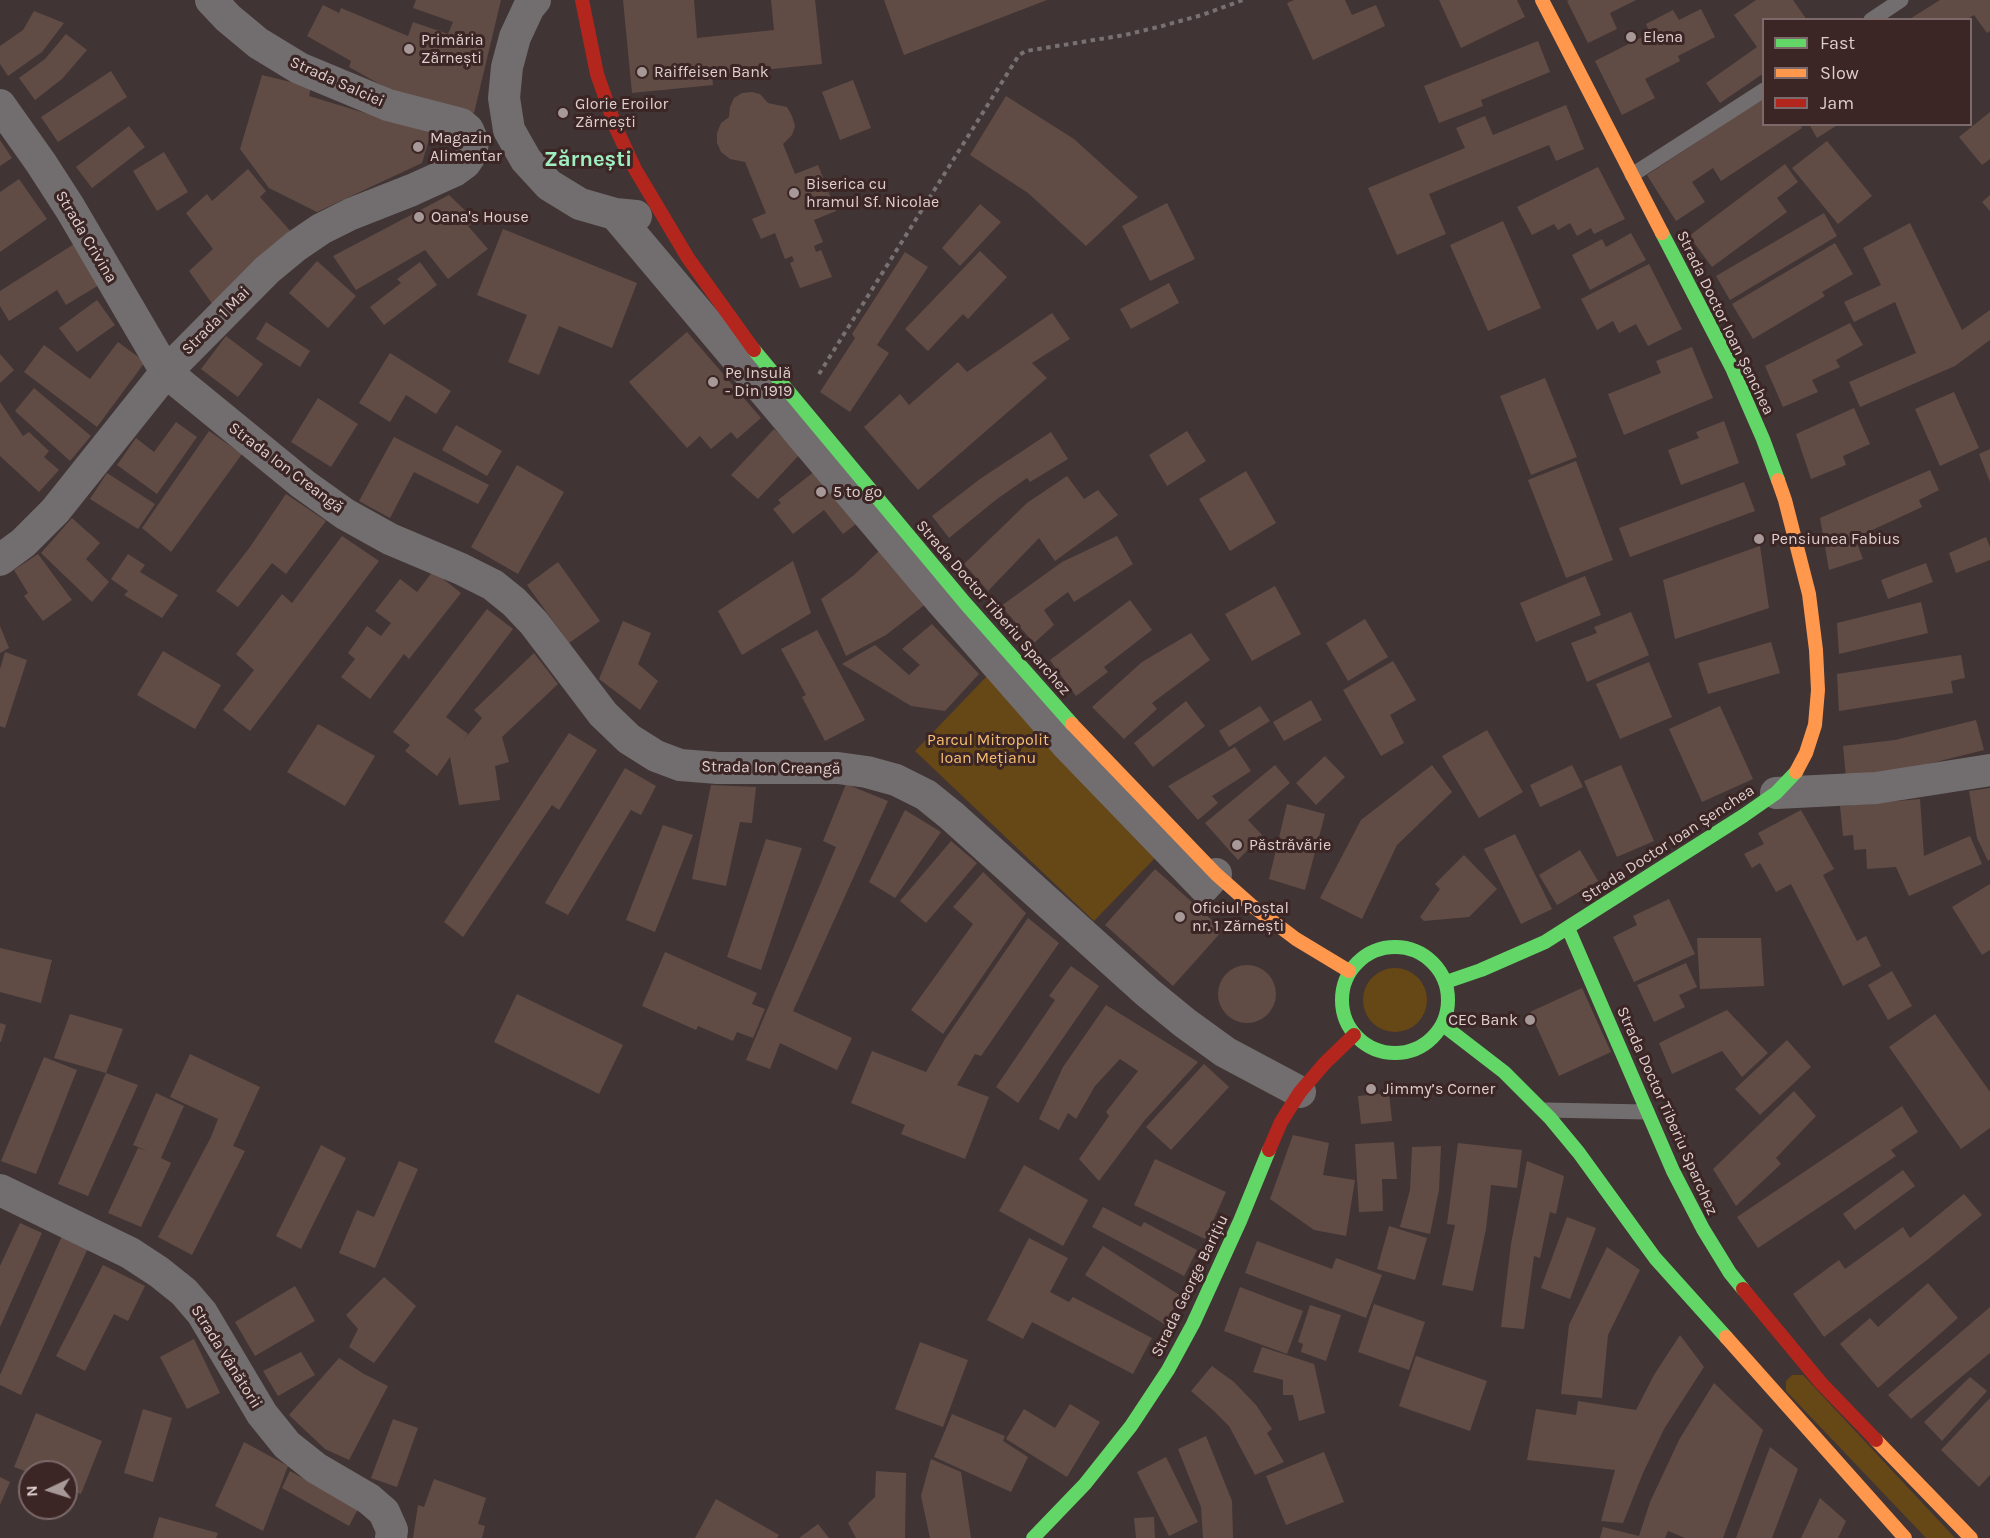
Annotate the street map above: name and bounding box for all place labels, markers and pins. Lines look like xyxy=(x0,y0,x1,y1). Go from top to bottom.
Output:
place label: Elena xyxy=(1643,27,1683,47)
place label: Primăria Zărnești xyxy=(421,30,484,68)
marker: Elena xyxy=(1624,30,1638,44)
marker: Primăria Zărnești xyxy=(402,42,416,56)
place label: Raiffeisen Bank xyxy=(654,62,769,82)
marker: Raiffeisen Bank xyxy=(635,65,649,79)
place label: Glorie Eroilor Zărnești xyxy=(575,94,668,132)
marker: Glorie Eroilor Zărnești xyxy=(556,106,570,120)
place label: Magazin Alimentar xyxy=(430,128,502,166)
marker: Magazin Alimentar xyxy=(411,140,425,154)
place label: Biserica cu hramul Sf. Nicolae xyxy=(806,174,939,212)
marker: Biserica cu hramul Sf. Nicolae xyxy=(787,186,801,200)
place label: Oana's House xyxy=(431,207,529,227)
marker: Oana's House xyxy=(412,210,426,224)
place label: Pe Insulă - Din 1919 xyxy=(725,363,792,401)
marker: Pe Insulă - Din 1919 xyxy=(706,375,720,389)
place label: 5 to go xyxy=(833,482,882,502)
marker: 5 to go xyxy=(814,485,828,499)
place label: Pensiunea Fabius xyxy=(1771,529,1900,549)
marker: Pensiunea Fabius xyxy=(1752,532,1766,546)
place label: Păstrăvărie xyxy=(1249,835,1331,855)
marker: Păstrăvărie xyxy=(1230,838,1244,852)
place label: Oficiul Poștal nr. 1 Zărnești xyxy=(1192,898,1289,936)
marker: Oficiul Poștal nr. 1 Zărnești xyxy=(1173,910,1187,924)
place label: CEC Bank xyxy=(1448,1010,1518,1030)
marker: CEC Bank xyxy=(1523,1013,1537,1027)
place label: Jimmy’s Corner xyxy=(1383,1079,1495,1099)
marker: Jimmy’s Corner xyxy=(1364,1082,1378,1096)

